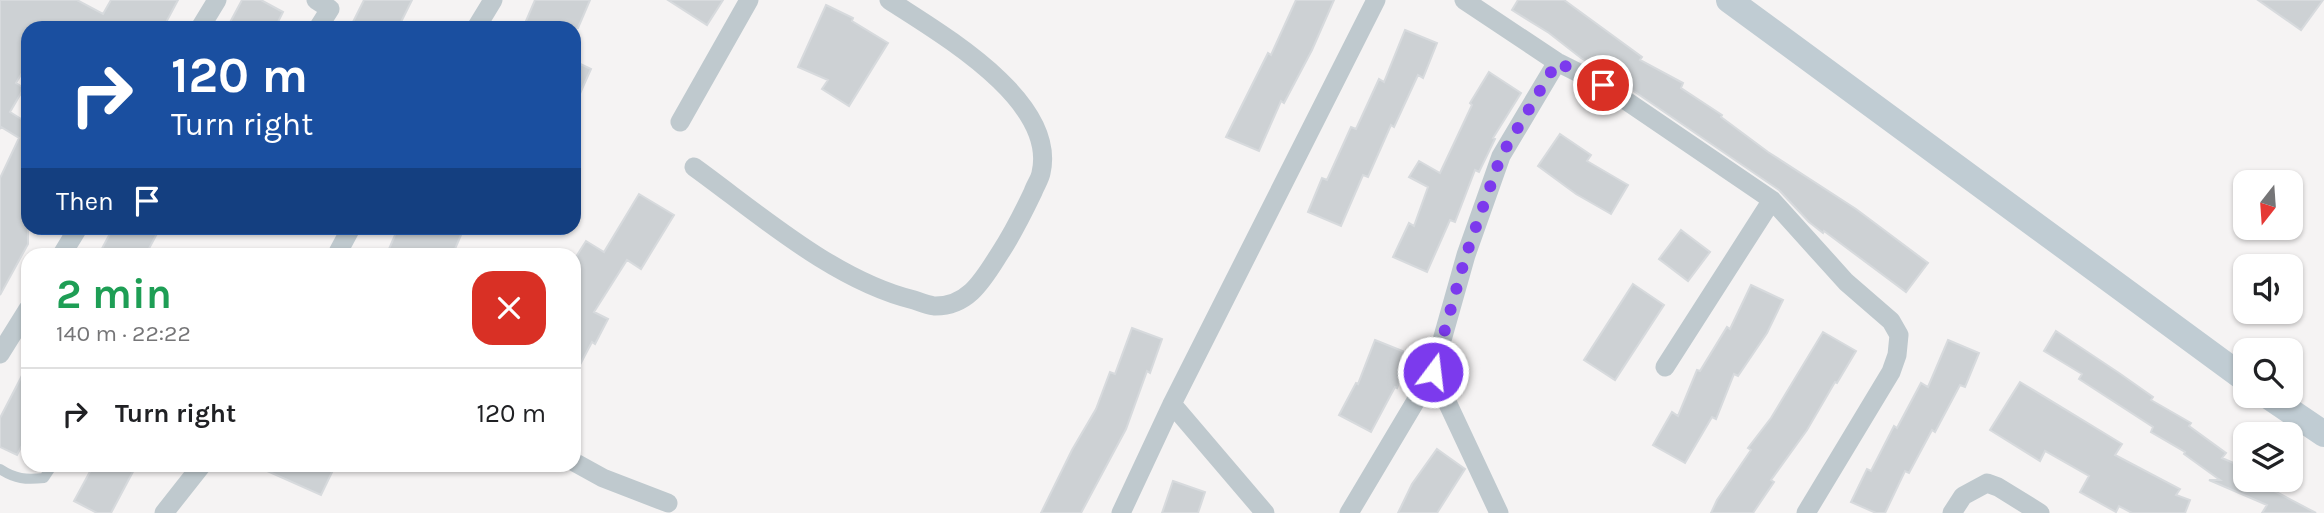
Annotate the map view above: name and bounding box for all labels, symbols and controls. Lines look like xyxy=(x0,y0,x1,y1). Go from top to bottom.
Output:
text: 120 m xyxy=(171,47,308,104)
icon: right xyxy=(56,49,147,140)
pin xyxy=(1573,55,1633,115)
icon: arrive xyxy=(1584,66,1622,104)
text: Turn right xyxy=(171,106,313,143)
north arrow xyxy=(2233,170,2303,240)
map controls xyxy=(2233,170,2303,492)
icon: arrive xyxy=(128,182,166,220)
text: Then xyxy=(56,186,114,217)
button: sound xyxy=(2233,254,2303,324)
text: 2 min xyxy=(56,269,172,319)
button: close xyxy=(472,271,546,345)
text: 140 m · 22:22 xyxy=(56,320,191,347)
position arrow xyxy=(1396,335,1470,409)
button: search xyxy=(2233,338,2303,408)
icon: right xyxy=(56,395,94,433)
text: Turn right xyxy=(115,398,236,429)
text: 120 m xyxy=(476,398,546,429)
button: layers xyxy=(2233,422,2303,492)

